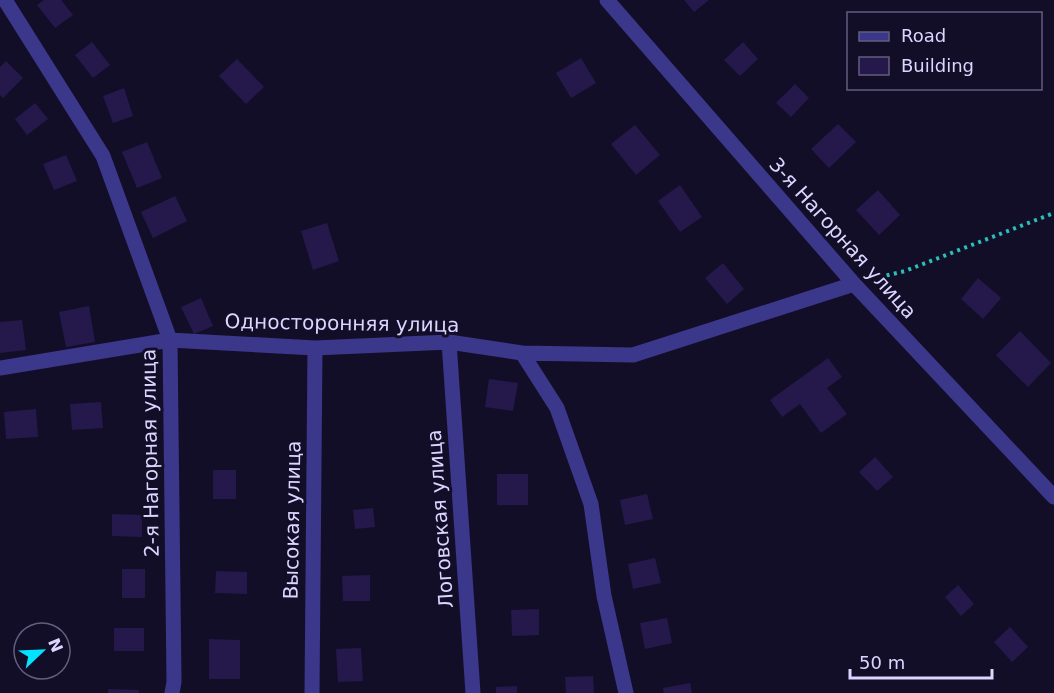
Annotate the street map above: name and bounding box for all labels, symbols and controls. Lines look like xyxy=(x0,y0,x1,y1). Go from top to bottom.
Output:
legend xyxy=(847,12,1042,90)
text: Road xyxy=(901,25,946,46)
text: Building xyxy=(901,55,974,76)
street label: 3-я Нагорная улица xyxy=(764,153,922,323)
street label: Односторонняя улица xyxy=(224,309,460,337)
street label: 2-я Нагорная улица xyxy=(136,349,164,557)
street label: Логовская улица xyxy=(422,429,458,609)
street label: Высокая улица xyxy=(279,440,305,600)
north arrow xyxy=(12,621,72,681)
text: N xyxy=(44,635,67,655)
scale bar xyxy=(850,642,992,680)
text: 50 m xyxy=(859,652,905,673)

